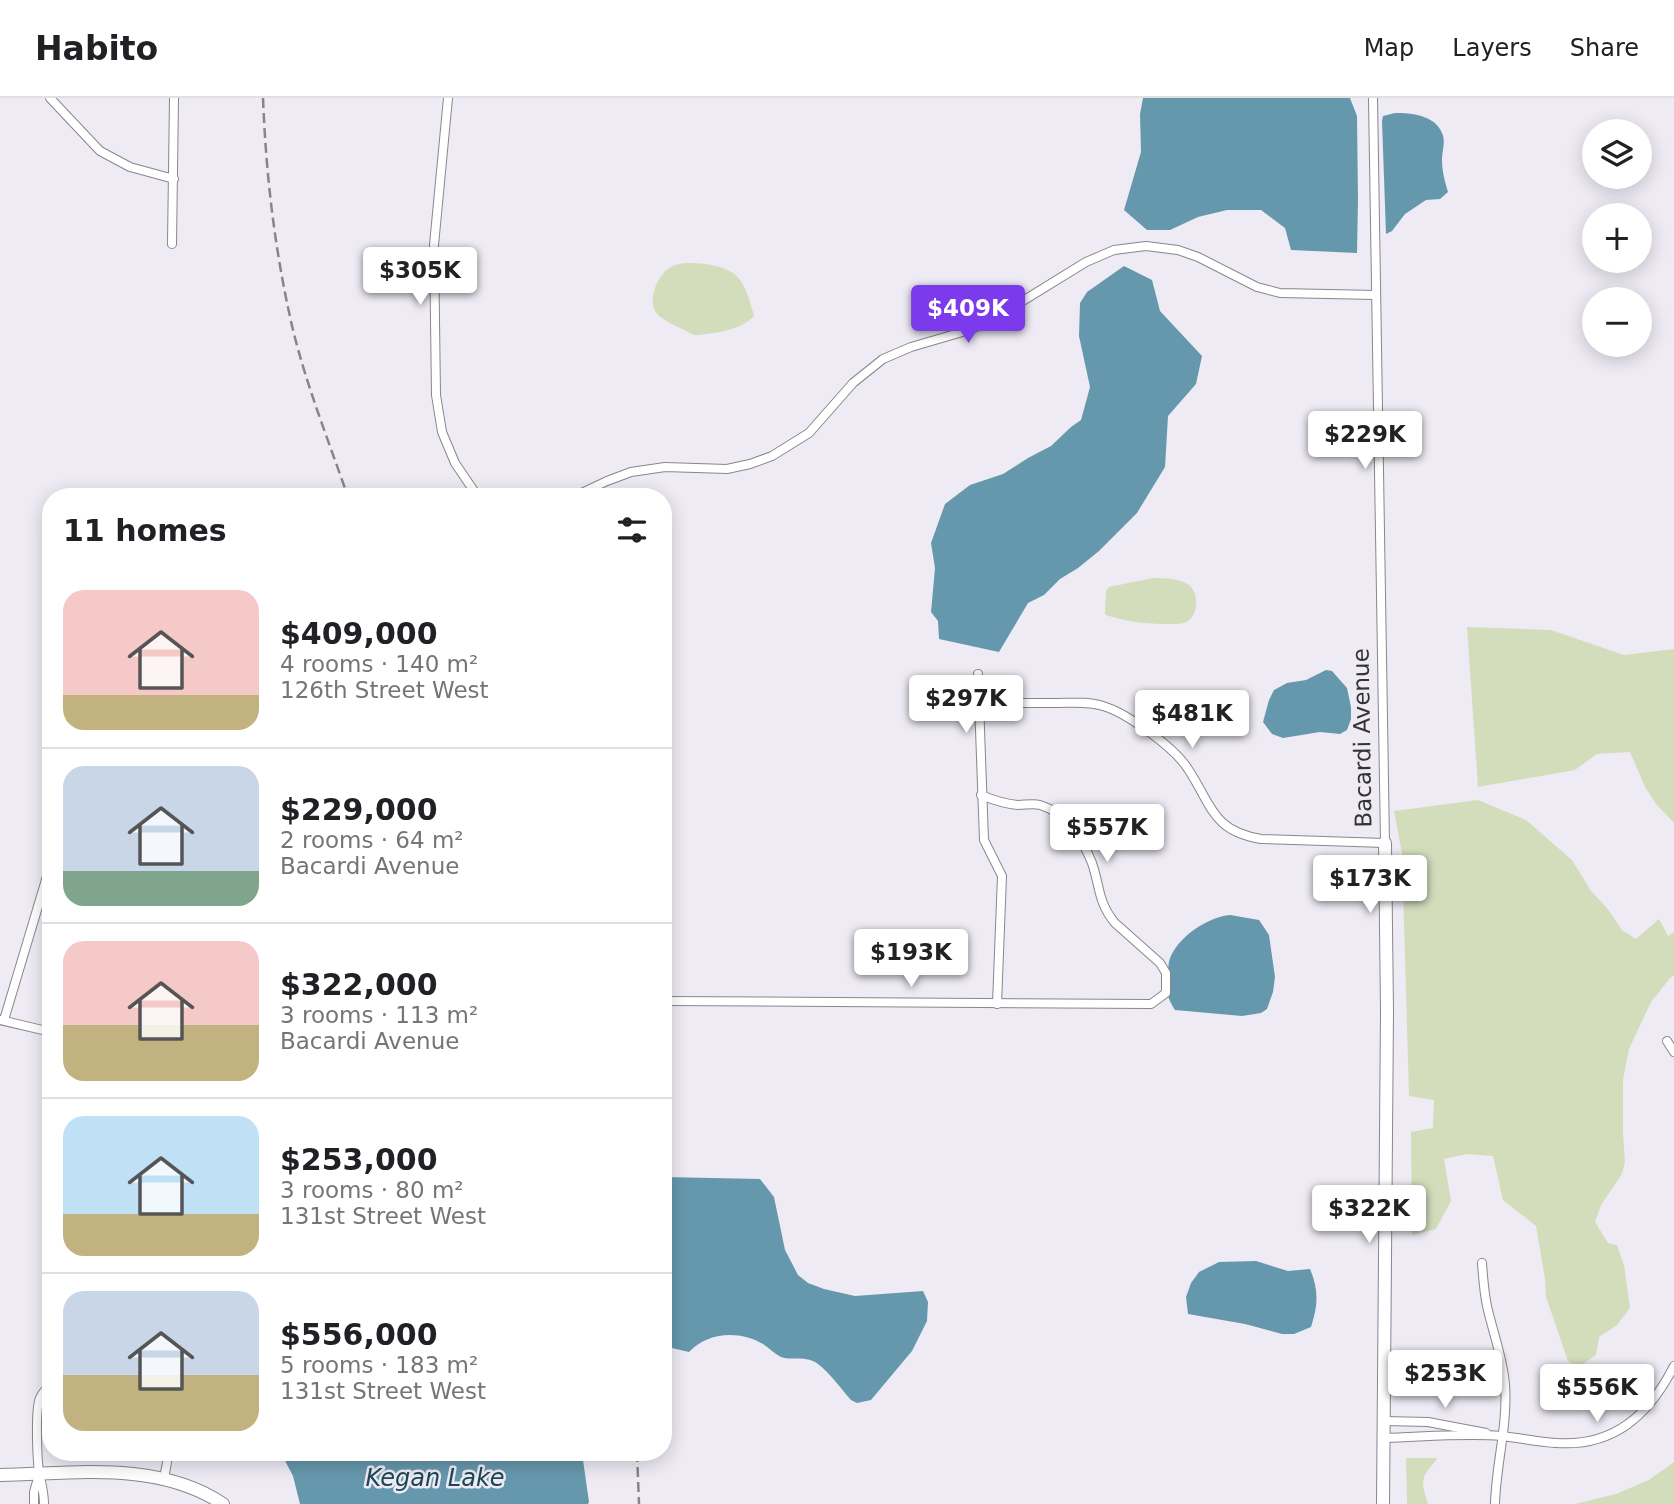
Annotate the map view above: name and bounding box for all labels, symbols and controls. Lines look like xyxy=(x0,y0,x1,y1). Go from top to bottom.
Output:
text: Habito xyxy=(35,29,158,68)
text: Map xyxy=(1364,34,1414,62)
text: Layers xyxy=(1452,34,1532,62)
text: Share xyxy=(1570,34,1639,62)
map controls xyxy=(1582,119,1652,357)
button: layers xyxy=(1582,119,1652,189)
button: + xyxy=(1582,203,1652,273)
pin: $305K xyxy=(371,248,469,307)
text: $305K xyxy=(379,257,461,283)
pin: $409K xyxy=(919,286,1017,345)
button: − xyxy=(1582,287,1652,357)
text: $409K xyxy=(927,295,1009,321)
pin: $229K xyxy=(1316,412,1414,471)
text: $229K xyxy=(1324,421,1406,447)
icon: filters xyxy=(613,511,651,549)
text: 11 homes xyxy=(63,513,227,548)
text: $409,000 xyxy=(280,616,438,651)
icon: home xyxy=(119,618,203,702)
street label: Bacardi Avenue xyxy=(1347,648,1377,828)
text: 4 rooms · 140 m² xyxy=(280,651,478,677)
pin: $297K xyxy=(917,676,1015,735)
text: 126th Street West xyxy=(280,677,489,703)
text: $297K xyxy=(925,685,1007,711)
pin: $481K xyxy=(1143,690,1241,750)
text: $481K xyxy=(1151,700,1233,726)
text: $229,000 xyxy=(280,792,438,827)
icon: home xyxy=(119,794,203,878)
pin: $557K xyxy=(1058,804,1156,864)
text: $557K xyxy=(1066,814,1148,840)
text: 2 rooms · 64 m² xyxy=(280,827,464,853)
text: Bacardi Avenue xyxy=(280,853,459,879)
pin: $173K xyxy=(1321,856,1419,915)
text: $173K xyxy=(1329,865,1411,891)
pin: $193K xyxy=(862,930,960,989)
text: $193K xyxy=(870,939,952,965)
text: $322,000 xyxy=(280,967,438,1002)
icon: home xyxy=(119,969,203,1053)
text: 3 rooms · 113 m² xyxy=(280,1002,478,1028)
text: Bacardi Avenue xyxy=(280,1028,459,1054)
text: $253,000 xyxy=(280,1142,438,1177)
icon: home xyxy=(119,1144,203,1228)
text: 3 rooms · 80 m² xyxy=(280,1177,464,1203)
pin: $322K xyxy=(1320,1186,1418,1245)
text: $322K xyxy=(1328,1195,1410,1221)
text: 131st Street West xyxy=(280,1203,486,1229)
text: $556,000 xyxy=(280,1317,438,1352)
icon: home xyxy=(119,1319,203,1403)
pin: $253K xyxy=(1396,1350,1494,1410)
text: 5 rooms · 183 m² xyxy=(280,1352,478,1378)
text: $253K xyxy=(1404,1360,1486,1386)
pin: $556K xyxy=(1548,1364,1646,1424)
text: $556K xyxy=(1556,1374,1638,1400)
text: 131st Street West xyxy=(280,1378,486,1404)
water label: Kegan Lake xyxy=(365,1464,505,1492)

